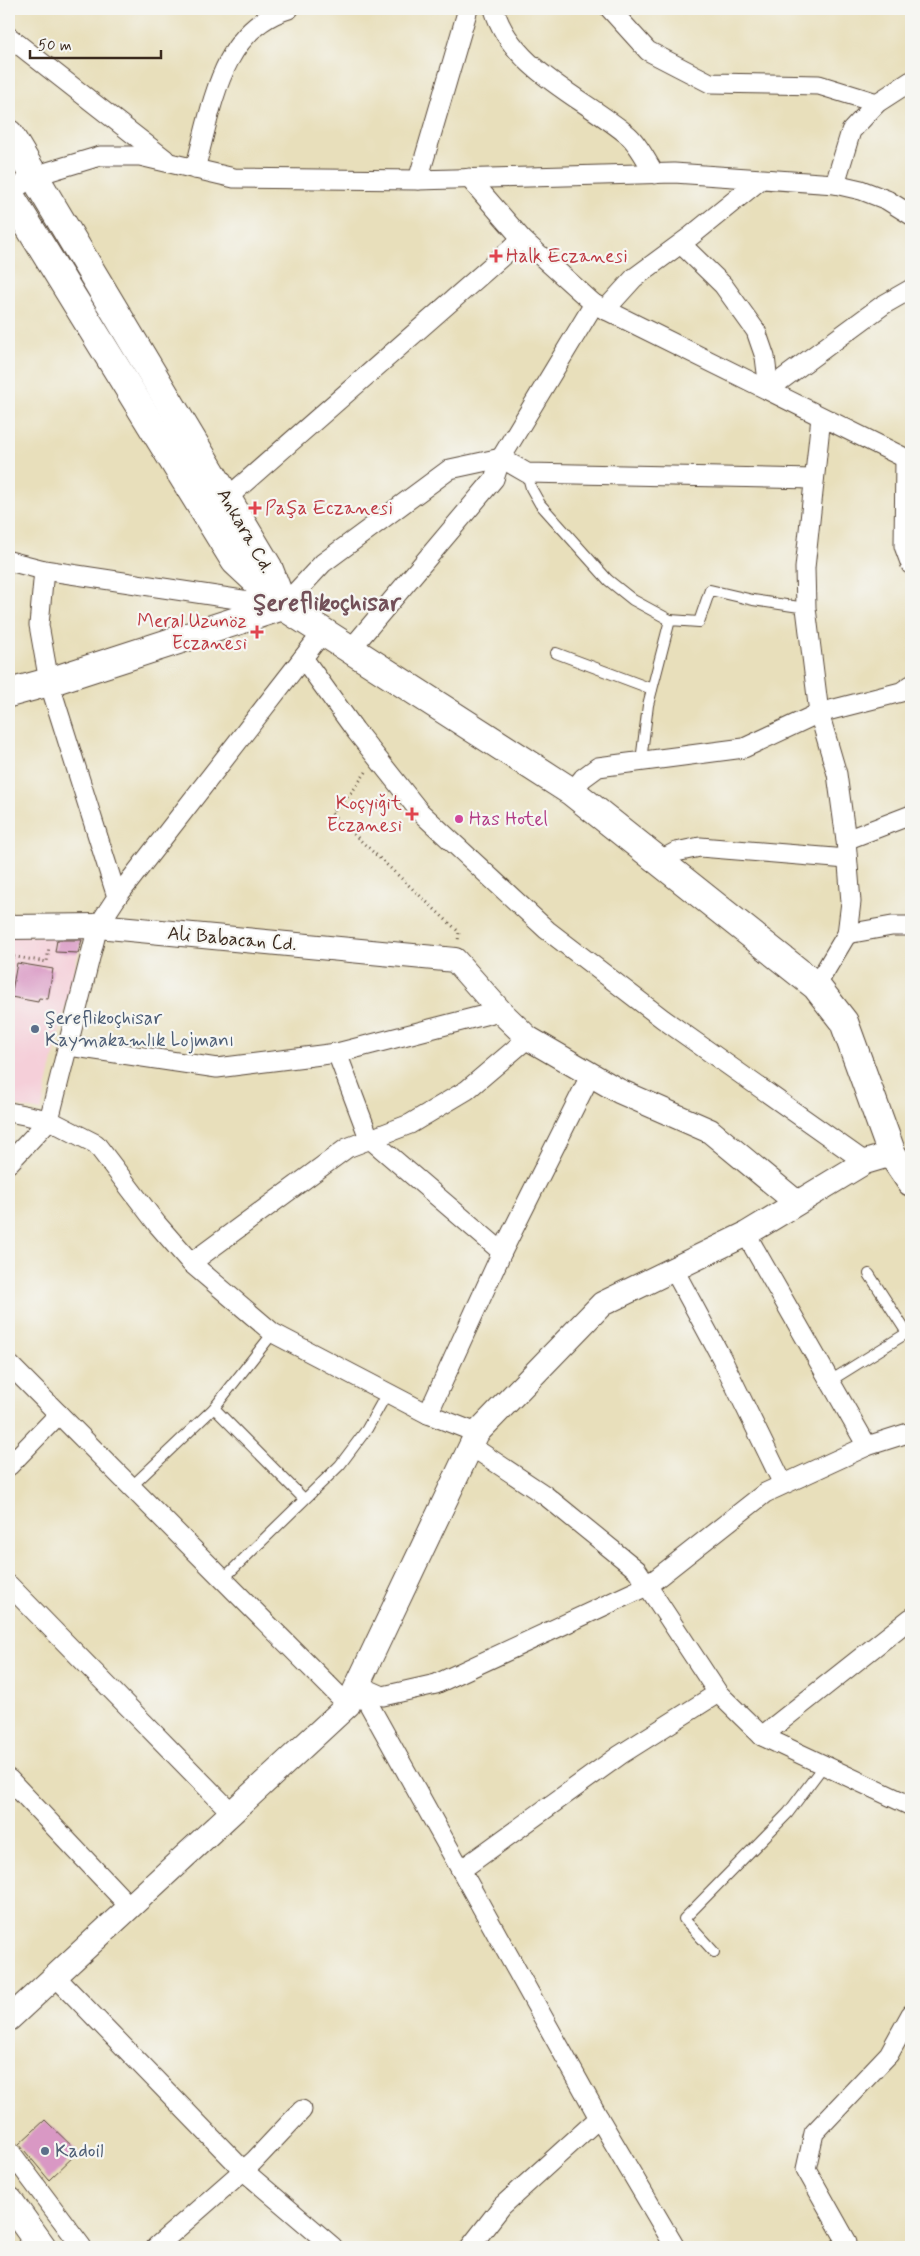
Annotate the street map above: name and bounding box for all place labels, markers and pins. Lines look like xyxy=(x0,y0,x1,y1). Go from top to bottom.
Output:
place label: Halk Eczanesi xyxy=(506,244,628,269)
marker: Halk Eczanesi xyxy=(490,250,502,262)
place label: Paşa Eczanesi xyxy=(265,496,393,521)
marker: Paşa Eczanesi xyxy=(249,502,261,514)
place label: Meral Uzunöz Eczanesi xyxy=(137,609,247,656)
marker: Meral Uzunöz Eczanesi xyxy=(251,626,263,638)
place label: Koçyiğit Eczanesi xyxy=(327,791,402,838)
place label: Has Hotel xyxy=(469,807,548,832)
marker: Koçyiğit Eczanesi xyxy=(406,808,418,820)
marker: Has Hotel xyxy=(453,813,465,825)
place label: Şereflikoçhisar Kaymakamlık Lojmanı xyxy=(45,1006,234,1054)
marker: Şereflikoçhisar Kaymakamlık Lojmanı xyxy=(29,1023,41,1035)
place label: Kadoil xyxy=(55,2139,104,2164)
marker: Kadoil xyxy=(39,2145,51,2157)

